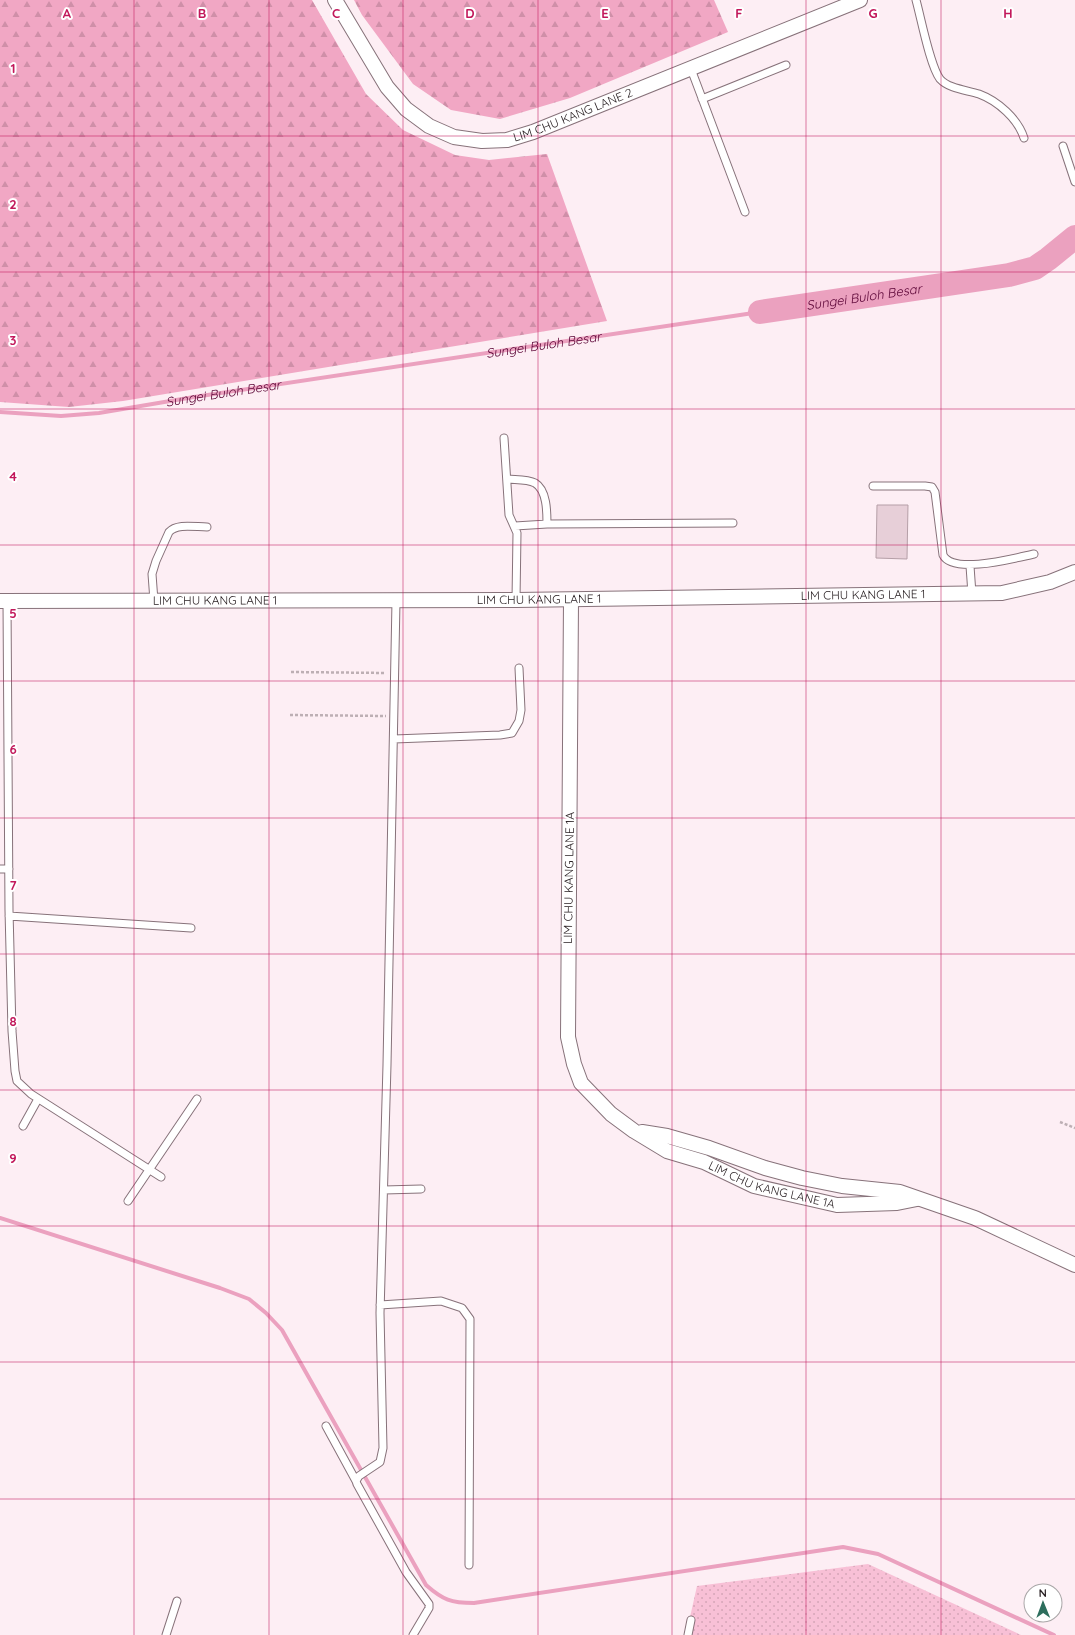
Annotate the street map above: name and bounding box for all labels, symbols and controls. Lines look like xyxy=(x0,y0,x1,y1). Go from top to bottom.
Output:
text: A xyxy=(63,5,72,21)
text: B xyxy=(198,5,206,21)
text: C xyxy=(332,5,340,21)
text: D xyxy=(465,5,475,21)
text: E xyxy=(601,5,609,21)
text: F xyxy=(735,5,743,21)
text: G xyxy=(868,5,878,21)
text: H xyxy=(1003,5,1013,21)
text: 1 xyxy=(10,60,16,76)
street label: LIM CHU KANG LANE 2 xyxy=(511,85,635,145)
text: 2 xyxy=(9,196,17,212)
water label: Sungei Buloh Besar xyxy=(805,280,925,313)
water label: Sungei Buloh Besar xyxy=(485,328,604,361)
text: 3 xyxy=(10,332,17,348)
water label: Sungei Buloh Besar xyxy=(164,376,284,410)
text: 4 xyxy=(9,468,17,484)
street label: LIM CHU KANG LANE 1 xyxy=(801,586,925,603)
street label: LIM CHU KANG LANE 1 xyxy=(477,591,601,607)
street label: LIM CHU KANG LANE 1 xyxy=(153,592,277,608)
text: 5 xyxy=(9,605,17,621)
text: 6 xyxy=(9,741,17,757)
street label: LIM CHU KANG LANE 1A xyxy=(560,811,577,944)
text: 7 xyxy=(9,877,17,893)
text: 8 xyxy=(9,1013,17,1029)
text: 9 xyxy=(9,1150,17,1166)
street label: LIM CHU KANG LANE 1A xyxy=(706,1157,837,1211)
north arrow xyxy=(1023,1583,1063,1623)
text: N xyxy=(1039,1586,1047,1600)

